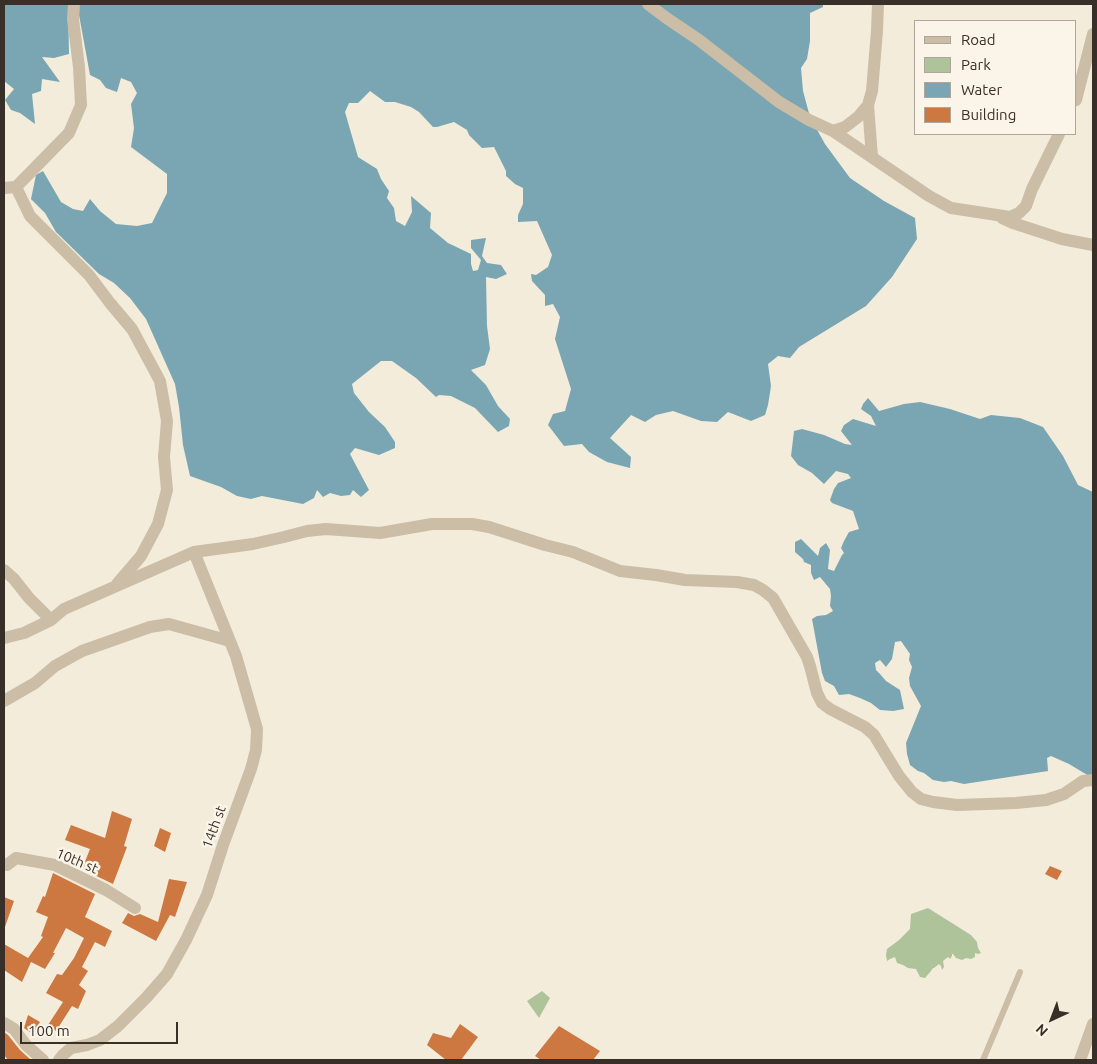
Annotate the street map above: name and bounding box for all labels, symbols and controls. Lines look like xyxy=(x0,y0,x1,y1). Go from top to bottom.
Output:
legend xyxy=(914,20,1077,135)
text: Road xyxy=(961,31,996,48)
text: Park xyxy=(961,56,991,73)
text: Water xyxy=(961,81,1002,98)
text: Building xyxy=(961,106,1016,123)
street label: 14th st xyxy=(199,803,229,851)
street label: 10th st xyxy=(53,845,101,877)
north arrow xyxy=(1027,994,1077,1044)
scale bar xyxy=(22,1012,180,1044)
text: N xyxy=(1032,1021,1051,1039)
text: 100 m xyxy=(28,1022,70,1039)

